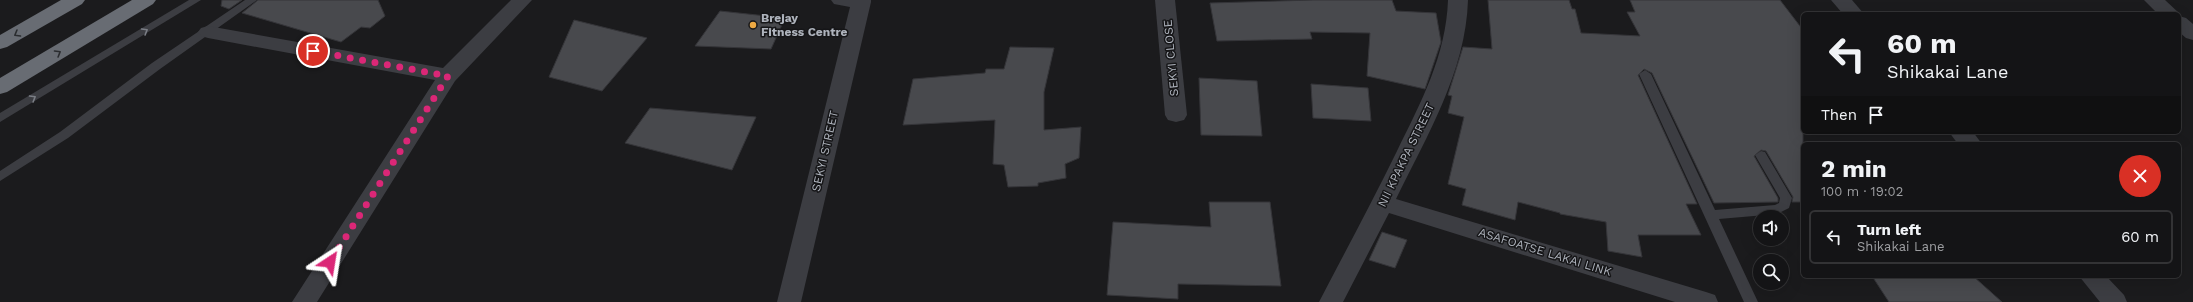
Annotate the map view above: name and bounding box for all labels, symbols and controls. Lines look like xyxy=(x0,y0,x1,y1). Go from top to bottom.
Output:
place label: Brejay Fitness Centre xyxy=(761,11,848,39)
street label: SEKYI CLOSE xyxy=(1161,19,1181,97)
marker: Brejay Fitness Centre xyxy=(748,20,758,30)
text: 60 m xyxy=(1887,27,1957,60)
one-way arrow xyxy=(141,28,148,35)
icon: left xyxy=(1821,28,1873,80)
one-way arrow xyxy=(14,29,21,36)
pin xyxy=(296,34,330,68)
icon: arrive xyxy=(302,40,324,62)
one-way arrow xyxy=(54,50,61,57)
text: Shikakai Lane xyxy=(1887,61,2008,82)
one-way arrow xyxy=(29,95,36,102)
street label: NII KPAKPA STREET xyxy=(1375,101,1437,209)
icon: arrive xyxy=(1865,104,1887,126)
text: Then xyxy=(1821,106,1857,124)
street label: SEKYI STREET xyxy=(809,109,841,193)
text: 2 min xyxy=(1821,155,1887,183)
button: close xyxy=(2119,155,2161,197)
text: 100 m · 19:02 xyxy=(1821,184,1903,199)
map controls xyxy=(1753,210,1789,290)
button: sound xyxy=(1753,210,1789,246)
text: Turn left xyxy=(1857,221,1921,239)
street label: ASAFOATSE LAKAI LINK xyxy=(1477,225,1613,279)
icon: left xyxy=(1823,226,1845,248)
text: 60 m xyxy=(2121,228,2159,246)
text: Shikakai Lane xyxy=(1857,239,1945,254)
position arrow xyxy=(309,241,351,283)
button: search xyxy=(1753,254,1789,290)

